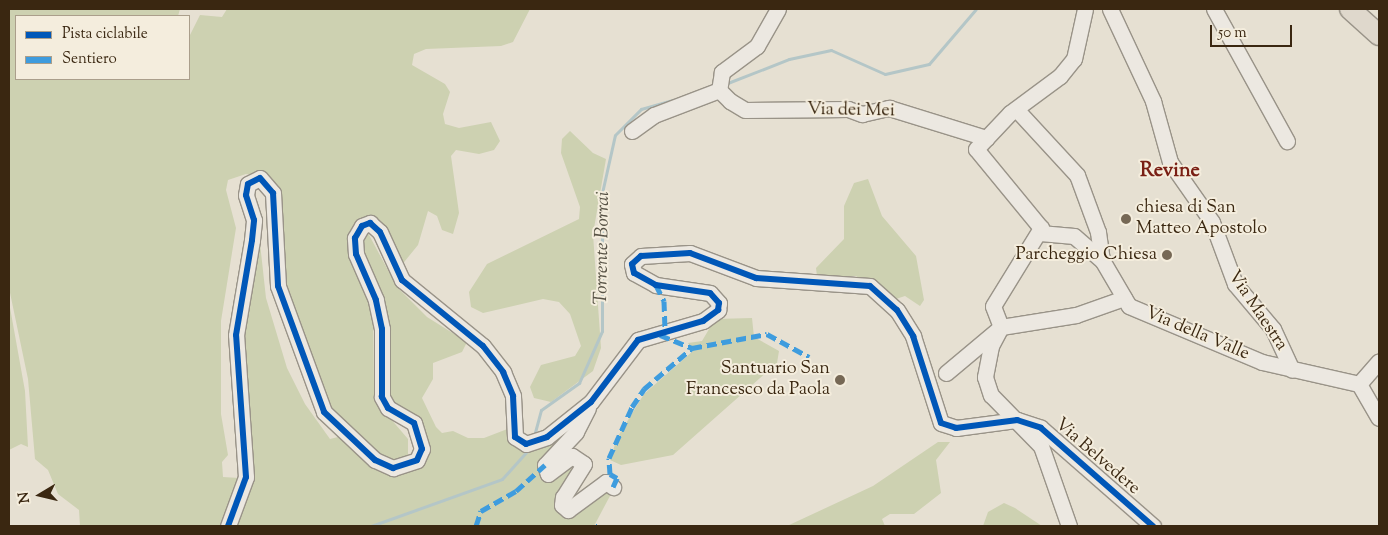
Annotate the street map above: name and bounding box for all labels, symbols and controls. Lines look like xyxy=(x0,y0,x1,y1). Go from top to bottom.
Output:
legend xyxy=(15,15,190,80)
scale bar xyxy=(1213,15,1296,47)
text: 50 m xyxy=(1218,23,1247,44)
text: Pista ciclabile xyxy=(62,24,148,45)
text: Sentiero xyxy=(62,49,117,70)
street label: Via dei Mei xyxy=(807,99,895,123)
district label: Revine xyxy=(1140,159,1200,183)
water label: Torrente Borrai xyxy=(591,191,615,305)
place label: chiesa di San Matteo Apostolo xyxy=(1136,198,1267,240)
marker: chiesa di San Matteo Apostolo xyxy=(1120,213,1132,225)
place label: Parcheggio Chiesa xyxy=(1015,244,1157,266)
marker: Parcheggio Chiesa xyxy=(1161,249,1173,261)
street label: Via Maestra xyxy=(1222,267,1292,355)
street label: Via della Valle xyxy=(1142,302,1252,366)
place label: Santuario San Francesco da Paola xyxy=(686,359,830,402)
marker: Santuario San Francesco da Paola xyxy=(834,374,846,386)
street label: Via Belvedere xyxy=(1050,414,1144,500)
north arrow xyxy=(15,470,65,520)
text: N xyxy=(14,490,36,504)

